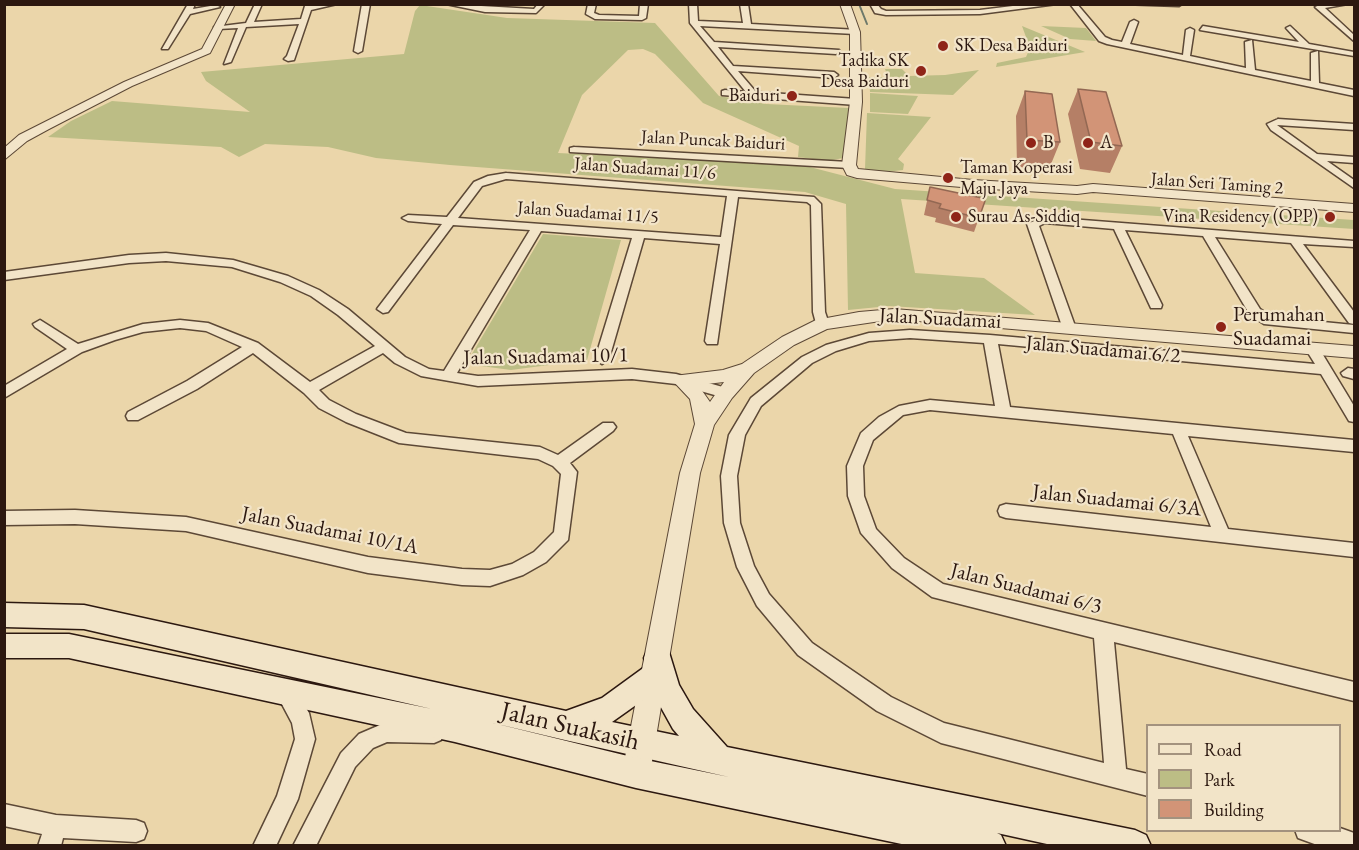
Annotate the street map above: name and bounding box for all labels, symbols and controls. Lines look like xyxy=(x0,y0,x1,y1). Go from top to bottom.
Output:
place label: SK Desa Baiduri xyxy=(955,35,1068,57)
marker: SK Desa Baiduri xyxy=(936,39,950,53)
place label: Tadika SK Desa Baiduri xyxy=(821,50,909,92)
marker: Tadika SK Desa Baiduri xyxy=(914,64,928,78)
place label: Baiduri xyxy=(729,85,780,107)
marker: Baiduri xyxy=(785,89,799,103)
street label: Jalan Puncak Baiduri xyxy=(640,126,786,156)
place label: B xyxy=(1043,132,1054,154)
place label: A xyxy=(1100,132,1112,154)
marker: B xyxy=(1024,136,1038,150)
marker: A xyxy=(1081,136,1095,150)
street label: Jalan Suadamai 11/6 xyxy=(574,153,716,185)
place label: Taman Koperasi Maju Jaya xyxy=(960,157,1073,200)
street label: Jalan Seri Taming 2 xyxy=(1150,169,1284,199)
marker: Taman Koperasi Maju Jaya xyxy=(941,171,955,185)
street label: Jalan Suadamai 11/5 xyxy=(517,197,659,229)
place label: Surau As-Siddiq xyxy=(968,206,1080,228)
place label: Vina Residency (OPP) xyxy=(1162,206,1318,228)
marker: Surau As-Siddiq xyxy=(949,210,963,224)
marker: Vina Residency (OPP) xyxy=(1323,210,1337,224)
place label: Perumahan Suadamai xyxy=(1233,302,1325,352)
street label: Jalan Suadamai xyxy=(878,303,1002,335)
marker: Perumahan Suadamai xyxy=(1214,320,1228,334)
street label: Jalan Suadamai 6/2 xyxy=(1025,331,1181,369)
street label: Jalan Suadamai 10/1 xyxy=(463,343,629,371)
street label: Jalan Suadamai 6/3A xyxy=(1031,480,1203,522)
street label: Jalan Suadamai 10/1A xyxy=(239,501,421,561)
street label: Jalan Suadamai 6/3 xyxy=(948,558,1104,620)
street label: Jalan Suakasih xyxy=(497,696,643,758)
legend xyxy=(1146,724,1341,832)
text: Road xyxy=(1204,738,1242,761)
text: Park xyxy=(1204,768,1235,791)
text: Building xyxy=(1204,798,1264,821)

